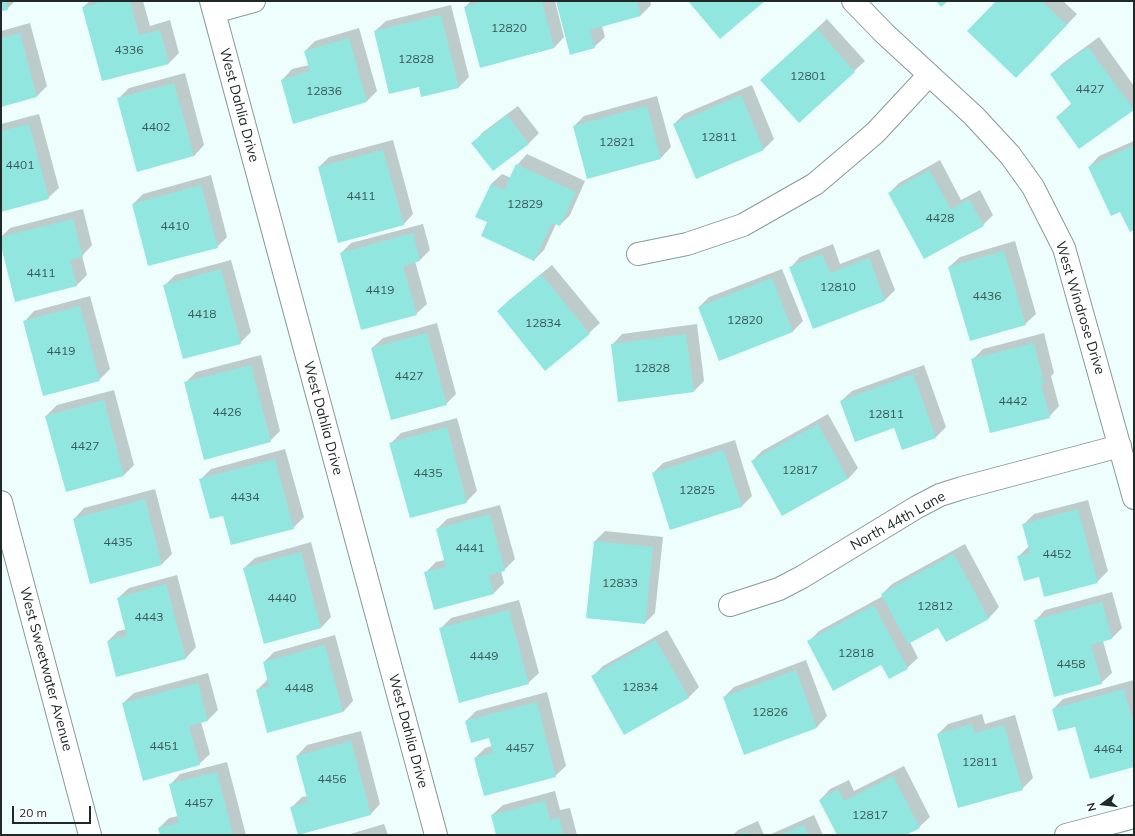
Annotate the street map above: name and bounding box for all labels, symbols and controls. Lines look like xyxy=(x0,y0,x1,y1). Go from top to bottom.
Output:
house number: 12820 xyxy=(491,21,527,35)
house number: 4336 xyxy=(115,43,143,57)
street label: West Dahlia Drive xyxy=(216,46,262,164)
house number: 12828 xyxy=(398,52,434,66)
house number: 12801 xyxy=(790,69,826,83)
house number: 4427 xyxy=(1076,82,1104,96)
house number: 12836 xyxy=(306,84,342,98)
house number: 4402 xyxy=(142,120,170,134)
house number: 12811 xyxy=(701,130,737,144)
house number: 12821 xyxy=(599,135,635,149)
house number: 4401 xyxy=(6,158,34,172)
house number: 4411 xyxy=(347,189,375,203)
house number: 12829 xyxy=(507,197,543,211)
house number: 4428 xyxy=(926,211,954,225)
house number: 4410 xyxy=(161,219,189,233)
street label: West Windrose Drive xyxy=(1052,239,1108,377)
house number: 4411 xyxy=(27,266,55,280)
house number: 12810 xyxy=(820,280,856,294)
house number: 4419 xyxy=(366,283,394,297)
house number: 4436 xyxy=(973,289,1001,303)
house number: 4418 xyxy=(188,307,216,321)
house number: 12820 xyxy=(727,313,763,327)
house number: 12834 xyxy=(525,316,561,330)
house number: 4419 xyxy=(47,344,75,358)
street label: West Dahlia Drive xyxy=(300,359,346,477)
house number: 12828 xyxy=(634,361,670,375)
house number: 4427 xyxy=(395,369,423,383)
house number: 4442 xyxy=(999,394,1027,408)
house number: 4426 xyxy=(213,405,241,419)
house number: 12811 xyxy=(868,407,904,421)
house number: 4427 xyxy=(71,439,99,453)
house number: 12817 xyxy=(782,463,818,477)
house number: 4435 xyxy=(414,466,442,480)
house number: 12825 xyxy=(679,483,715,497)
street label: North 44th Lane xyxy=(848,488,948,554)
house number: 4434 xyxy=(231,490,259,504)
house number: 4435 xyxy=(104,535,132,549)
house number: 4441 xyxy=(456,541,484,555)
house number: 4452 xyxy=(1043,547,1071,561)
house number: 12833 xyxy=(602,576,638,590)
street label: West Sweetwater Avenue xyxy=(16,585,76,753)
house number: 4440 xyxy=(268,591,296,605)
house number: 12812 xyxy=(917,599,953,613)
house number: 4443 xyxy=(135,610,163,624)
house number: 12818 xyxy=(838,646,874,660)
house number: 4449 xyxy=(470,649,498,663)
house number: 4458 xyxy=(1057,657,1085,671)
street label: West Dahlia Drive xyxy=(385,672,431,790)
house number: 12834 xyxy=(622,680,658,694)
house number: 4448 xyxy=(285,681,313,695)
house number: 12826 xyxy=(752,705,788,719)
house number: 4451 xyxy=(150,739,178,753)
house number: 4457 xyxy=(506,741,534,755)
house number: 4464 xyxy=(1094,742,1122,756)
house number: 12811 xyxy=(962,755,998,769)
house number: 4456 xyxy=(318,772,346,786)
north arrow xyxy=(1083,784,1123,824)
house number: 4457 xyxy=(185,796,213,810)
scale bar xyxy=(14,798,93,824)
text: N xyxy=(1084,801,1099,813)
text: 20 m xyxy=(19,805,47,820)
house number: 12817 xyxy=(852,808,888,822)

